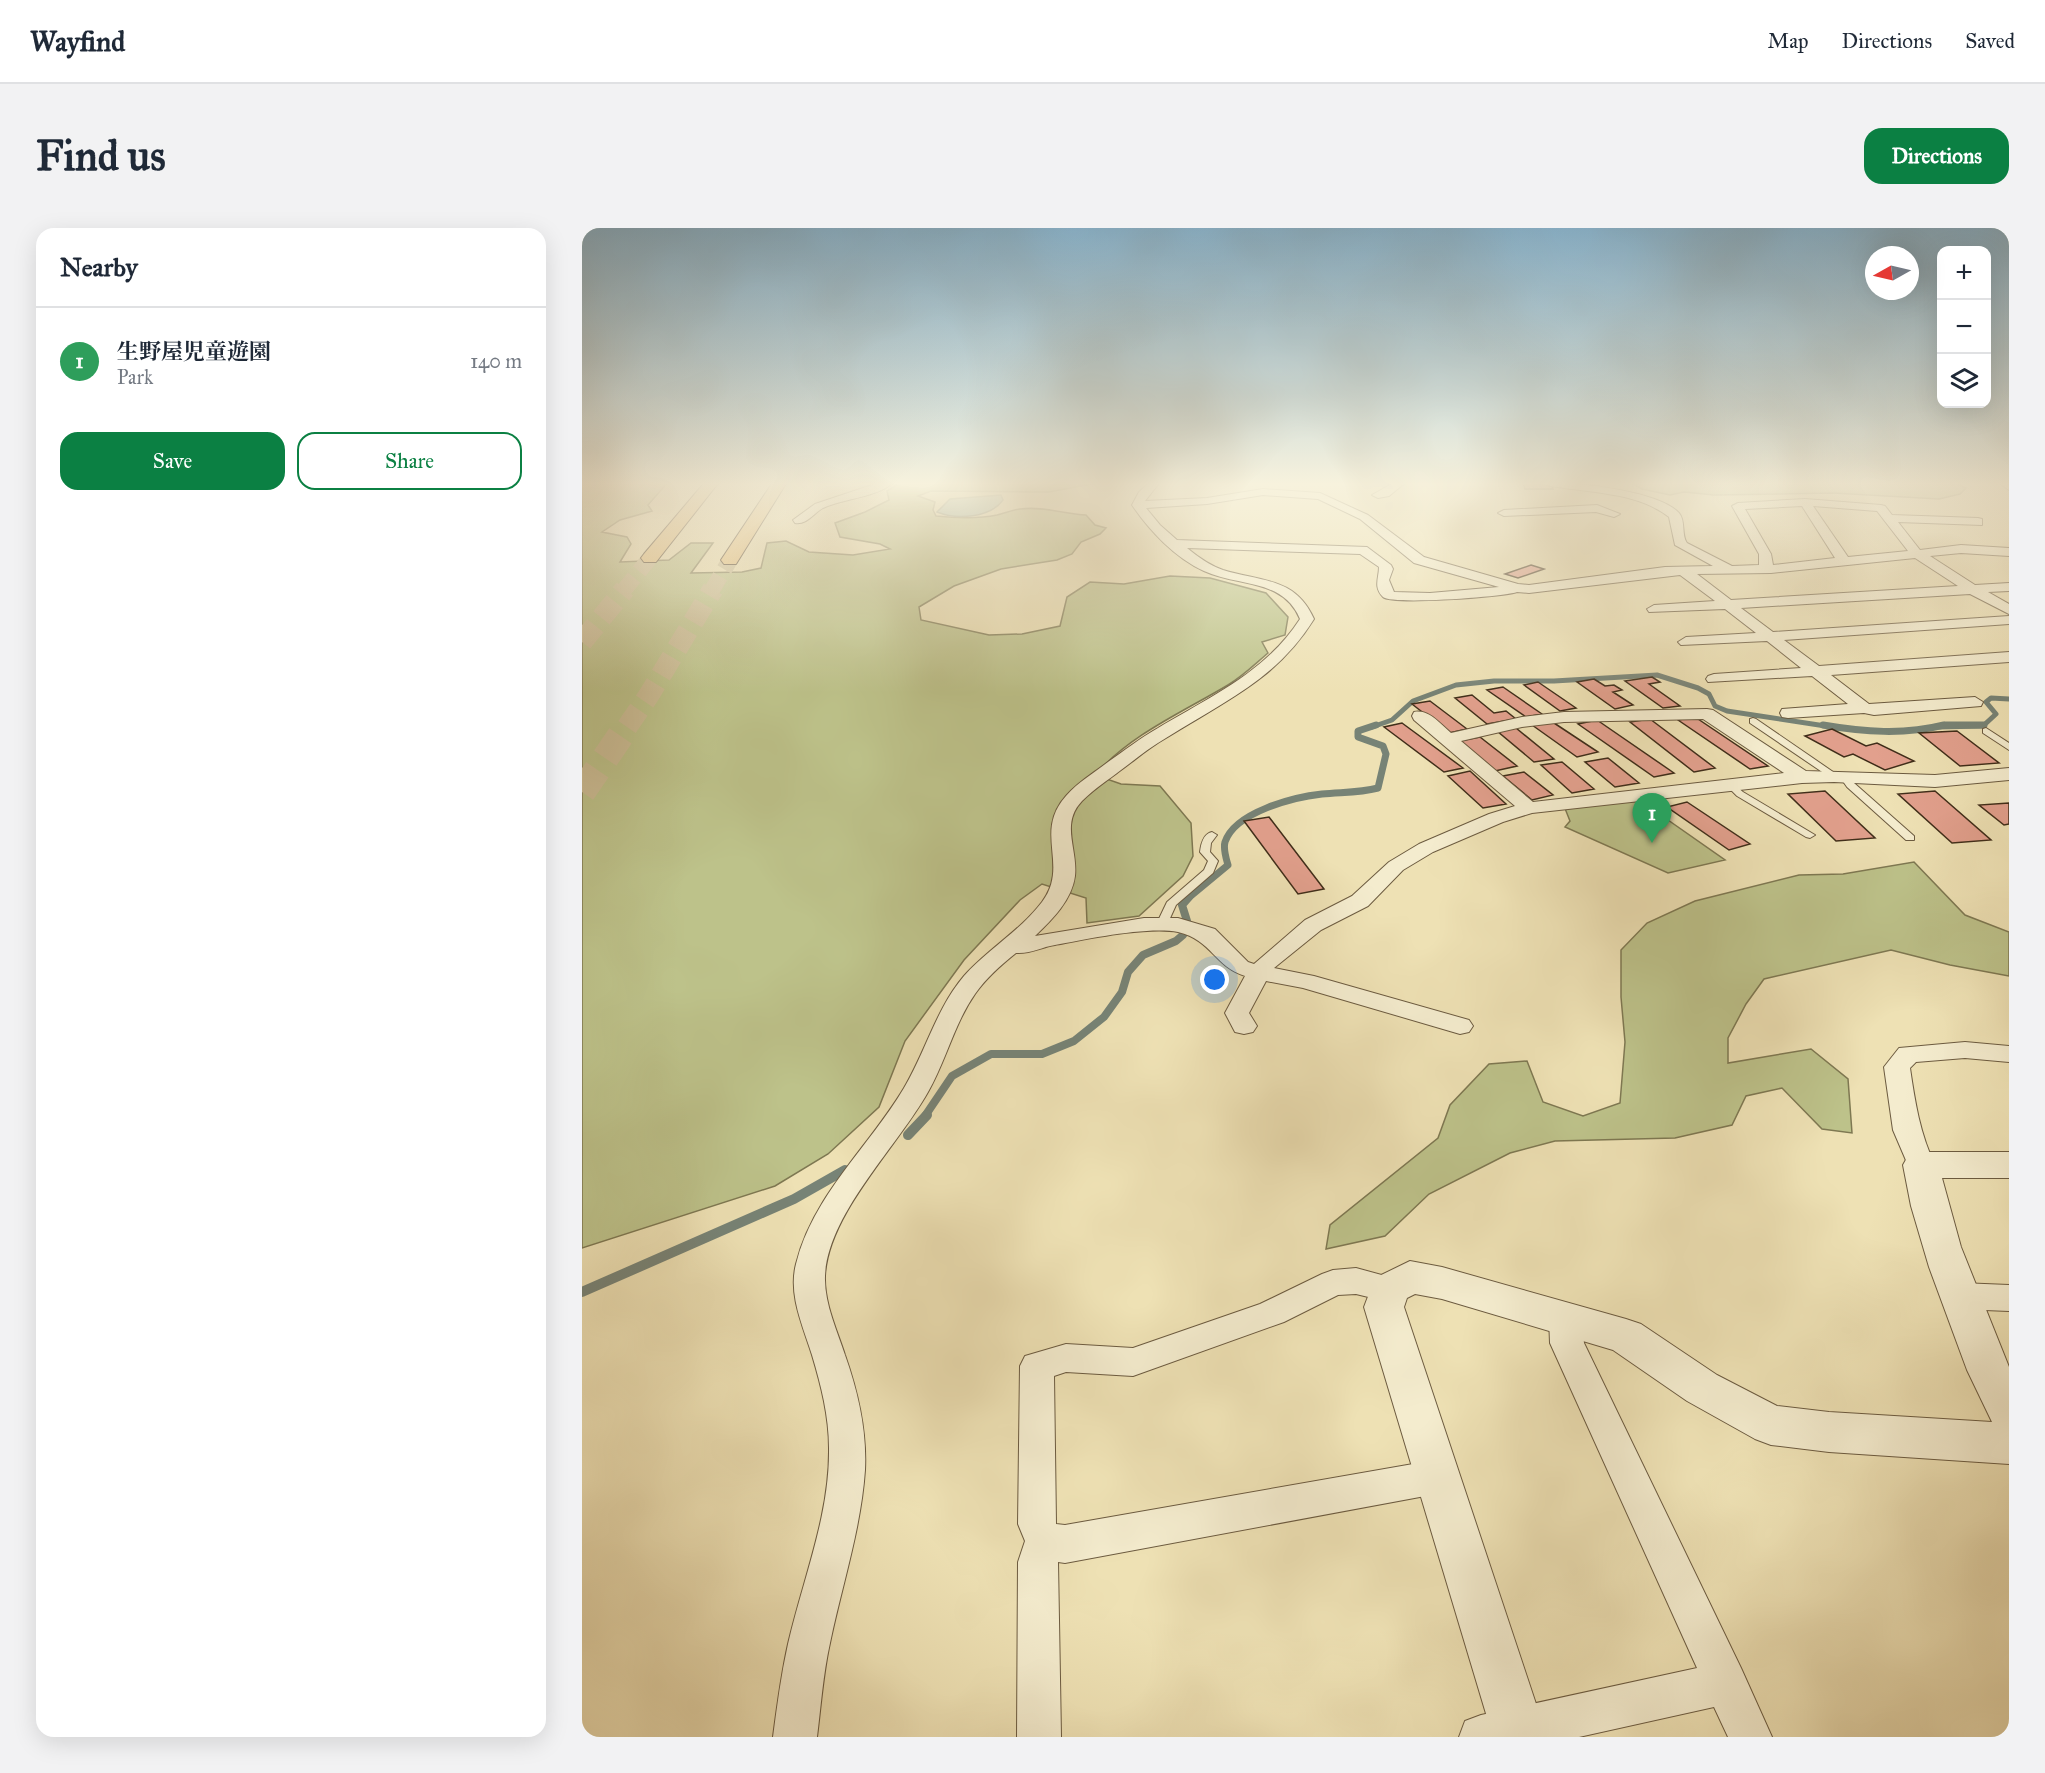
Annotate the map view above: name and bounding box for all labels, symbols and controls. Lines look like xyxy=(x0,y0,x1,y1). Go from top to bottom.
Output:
text: Wayfind xyxy=(30,24,125,59)
text: Map xyxy=(1768,28,1809,54)
text: Directions xyxy=(1842,28,1932,54)
text: Saved xyxy=(1965,28,2015,54)
button: Directions xyxy=(1864,128,2009,184)
text: Find us xyxy=(36,130,166,182)
north arrow xyxy=(1865,246,1919,300)
map controls xyxy=(1937,246,1991,408)
button: + xyxy=(1937,246,1991,300)
text: Nearby xyxy=(60,251,138,283)
button: − xyxy=(1937,300,1991,354)
text: 生野屋児童遊園 xyxy=(117,338,271,365)
text: 1 xyxy=(76,349,83,373)
text: 140 m xyxy=(470,349,522,373)
button: layers xyxy=(1937,354,1991,408)
text: Park xyxy=(117,365,153,389)
button: Save xyxy=(60,432,285,490)
button: Share xyxy=(297,432,522,490)
pin: 1 xyxy=(1632,794,1672,843)
your location xyxy=(1200,965,1229,994)

